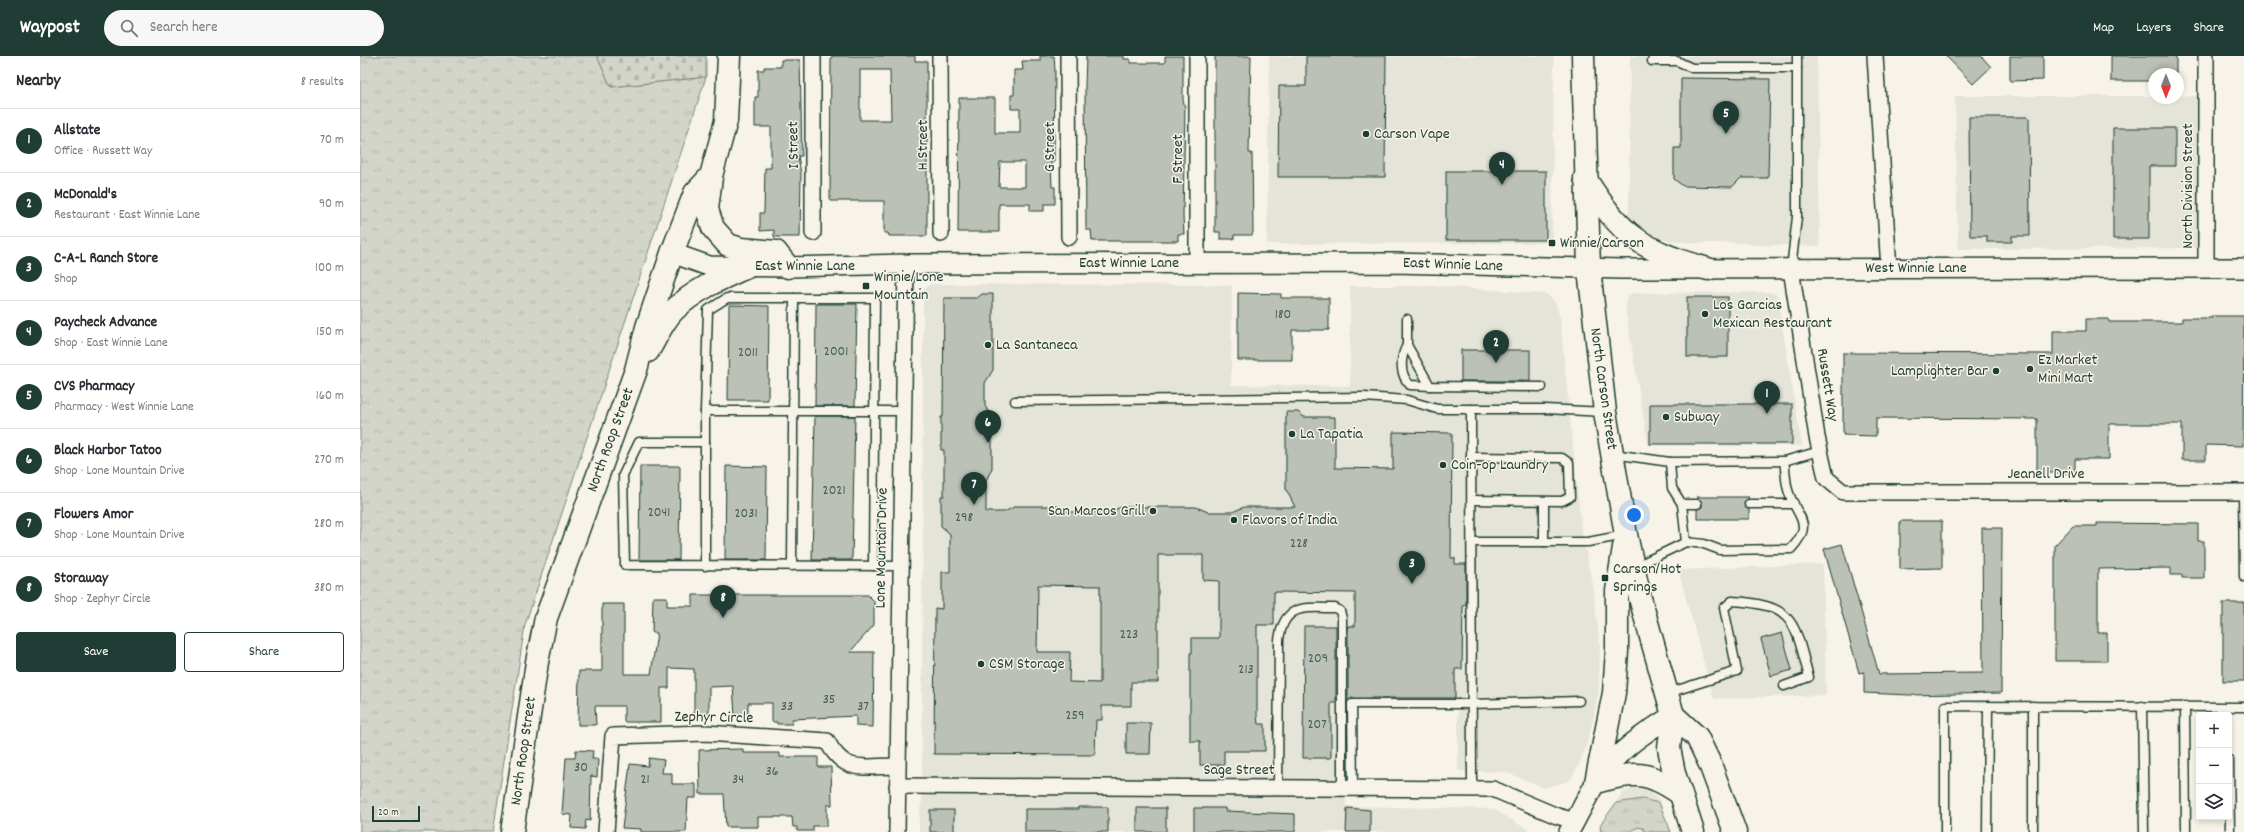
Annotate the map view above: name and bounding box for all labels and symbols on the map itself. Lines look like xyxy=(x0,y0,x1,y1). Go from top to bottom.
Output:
north arrow xyxy=(2148,68,2184,104)
pin: 5 xyxy=(1713,101,1739,134)
street label: H Street xyxy=(912,120,935,170)
street label: I Street xyxy=(782,121,806,169)
street label: G Street xyxy=(1039,122,1062,172)
place label: Carson Vape xyxy=(1374,123,1450,146)
street label: North Division Street xyxy=(2177,123,2200,249)
marker: Carson Vape xyxy=(1361,129,1371,139)
street label: F Street xyxy=(1167,134,1190,184)
pin: 4 xyxy=(1489,152,1515,185)
place label: Winnie/Carson xyxy=(1560,232,1644,255)
marker: Winnie/Carson xyxy=(1547,238,1557,248)
street label: East Winnie Lane xyxy=(1079,252,1179,275)
street label: East Winnie Lane xyxy=(1403,252,1503,278)
street label: East Winnie Lane xyxy=(755,255,855,278)
street label: West Winnie Lane xyxy=(1865,257,1967,280)
place label: Winnie/Lone Mountain xyxy=(874,266,944,307)
marker: Winnie/Lone Mountain xyxy=(861,281,871,291)
place label: Los Garcias Mexican Restaurant xyxy=(1713,294,1832,335)
house number: 180 xyxy=(1275,305,1291,325)
marker: Los Garcias Mexican Restaurant xyxy=(1700,309,1710,319)
street label: North Carson Street xyxy=(1583,326,1623,452)
pin: 2 xyxy=(1483,330,1509,363)
place label: La Santaneca xyxy=(996,334,1078,357)
marker: La Santaneca xyxy=(983,340,993,350)
house number: 2001 xyxy=(824,342,848,362)
house number: 2011 xyxy=(738,343,758,363)
street label: Russett Way xyxy=(1810,347,1844,424)
place label: Ez Market Mini Mart xyxy=(2038,349,2097,390)
place label: Lamplighter Bar xyxy=(1891,360,1988,383)
marker: Ez Market Mini Mart xyxy=(2025,364,2035,374)
marker: Lamplighter Bar xyxy=(1991,366,2001,376)
pin: 1 xyxy=(1754,381,1780,414)
street label: North Roop Street xyxy=(581,384,641,496)
place label: Subway xyxy=(1674,406,1720,429)
pin: 6 xyxy=(975,410,1001,443)
marker: Subway xyxy=(1661,412,1671,422)
place label: La Tapatia xyxy=(1300,423,1363,446)
marker: La Tapatia xyxy=(1287,429,1297,439)
place label: Coin-op Laundry xyxy=(1451,454,1549,477)
marker: Coin-op Laundry xyxy=(1438,460,1448,470)
street label: Jeanell Drive xyxy=(2008,463,2084,486)
pin: 7 xyxy=(961,472,987,505)
house number: 2021 xyxy=(823,481,845,501)
street label: Lone Mountain Drive xyxy=(869,487,895,609)
place label: San Marcos Grill xyxy=(1048,500,1145,523)
house number: 2041 xyxy=(648,503,670,523)
house number: 2031 xyxy=(734,504,758,524)
your location xyxy=(1624,505,1644,525)
marker: San Marcos Grill xyxy=(1148,506,1158,516)
house number: 298 xyxy=(955,508,973,528)
place label: Flavors of India xyxy=(1242,509,1338,532)
marker: Flavors of India xyxy=(1229,515,1239,525)
house number: 228 xyxy=(1290,534,1308,554)
pin: 3 xyxy=(1399,551,1425,584)
place label: Carson/Hot Springs xyxy=(1613,558,1681,599)
marker: Carson/Hot Springs xyxy=(1600,573,1610,583)
pin: 8 xyxy=(710,585,736,618)
house number: 223 xyxy=(1120,625,1138,645)
house number: 209 xyxy=(1308,649,1328,669)
place label: CSM Storage xyxy=(989,653,1065,676)
marker: CSM Storage xyxy=(976,659,986,669)
house number: 213 xyxy=(1238,660,1254,680)
house number: 35 xyxy=(823,690,835,710)
street label: North Roop Street xyxy=(505,695,543,807)
house number: 33 xyxy=(781,697,793,717)
house number: 37 xyxy=(857,697,869,717)
street label: Zephyr Circle xyxy=(674,706,754,730)
house number: 259 xyxy=(1065,706,1085,726)
house number: 207 xyxy=(1307,715,1327,735)
house number: 30 xyxy=(574,758,588,778)
street label: Sage Street xyxy=(1203,759,1275,782)
house number: 36 xyxy=(765,762,779,782)
house number: 21 xyxy=(640,770,650,790)
house number: 34 xyxy=(732,770,744,790)
scale bar xyxy=(372,804,420,823)

